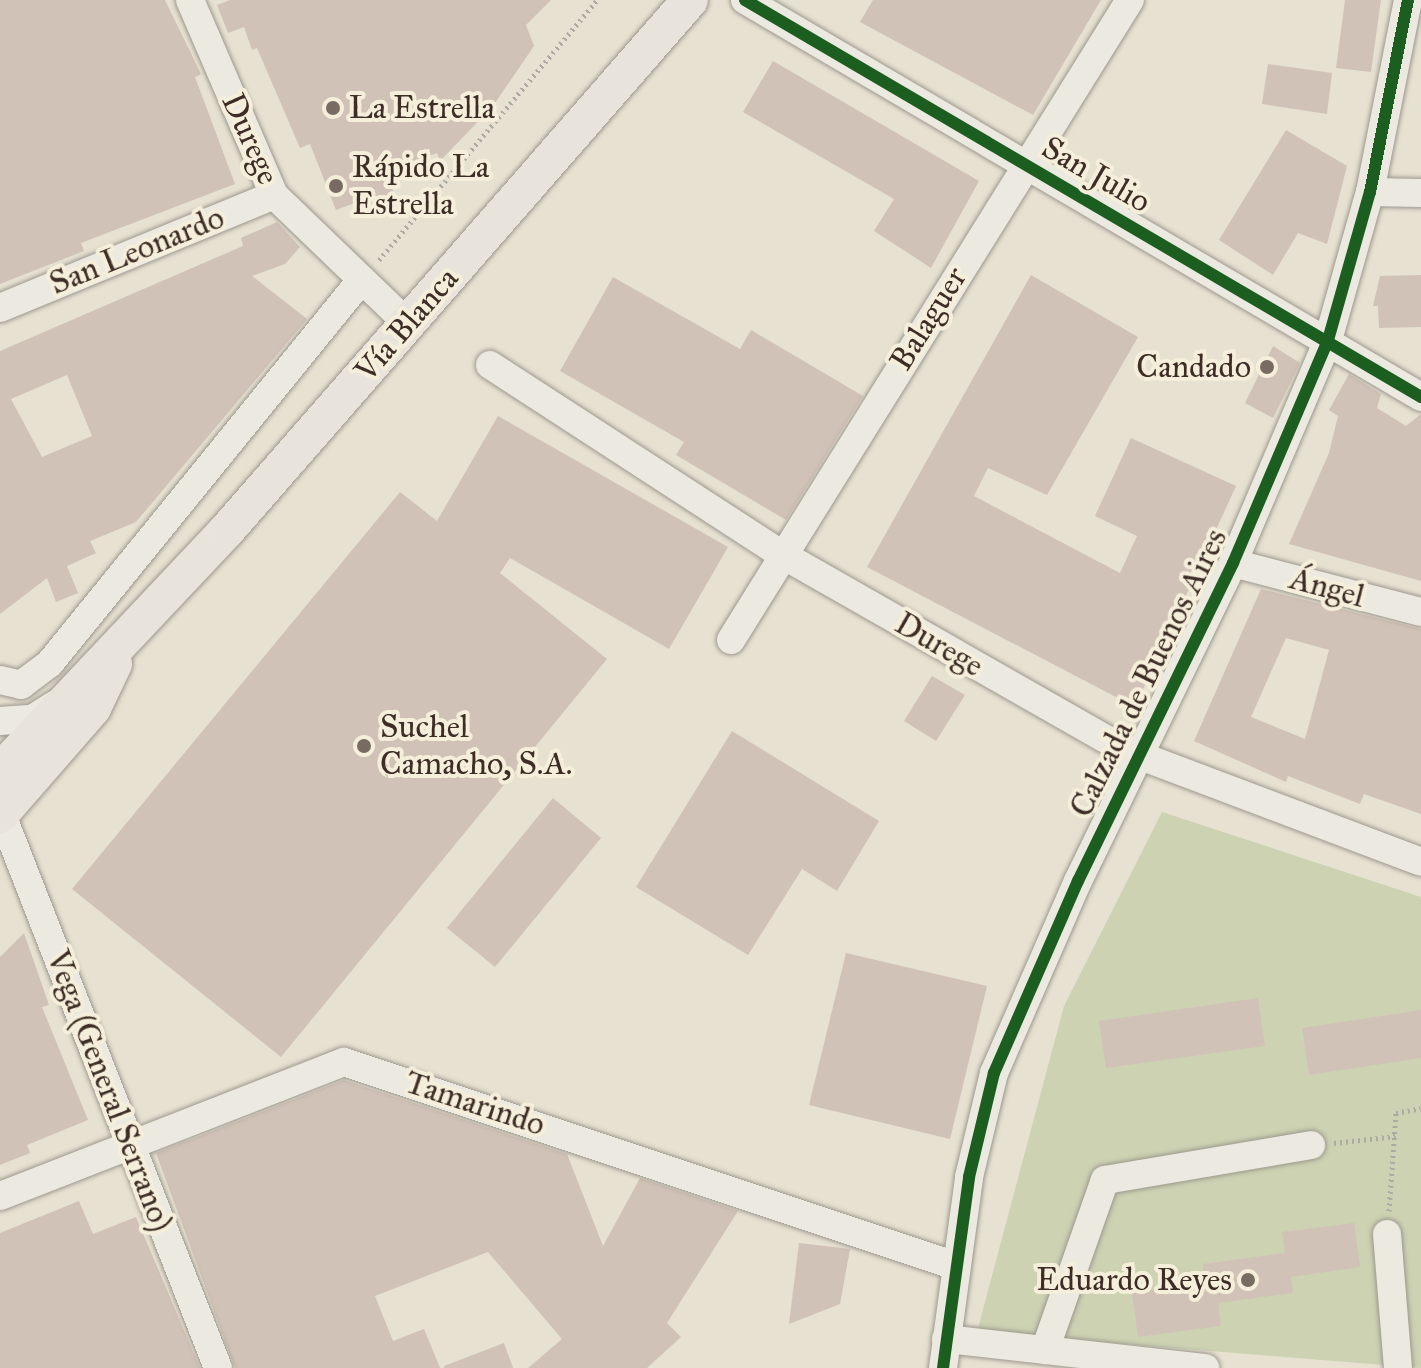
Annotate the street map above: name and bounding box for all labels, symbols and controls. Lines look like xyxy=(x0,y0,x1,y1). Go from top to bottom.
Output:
street label: Durege xyxy=(213,87,287,191)
place label: La Estrella xyxy=(349,89,495,127)
marker: La Estrella xyxy=(324,99,342,117)
street label: San Julio xyxy=(1035,129,1157,221)
place label: Rápido La Estrella xyxy=(352,149,489,224)
marker: Rápido La Estrella xyxy=(327,177,345,195)
street label: San Leonardo xyxy=(44,199,230,303)
street label: Vía Blanca xyxy=(347,260,467,390)
street label: Balaguer xyxy=(882,260,976,378)
place label: Candado xyxy=(1136,348,1251,386)
marker: Candado xyxy=(1258,358,1276,376)
street label: Calzada de Buenos Aires xyxy=(1062,523,1236,823)
street label: Ángel xyxy=(1285,560,1369,616)
street label: Durege xyxy=(888,604,990,686)
place label: Suchel Camacho, S.A. xyxy=(380,709,572,784)
marker: Suchel Camacho, S.A. xyxy=(355,737,373,755)
street label: Vega (General Serrano) xyxy=(38,945,180,1237)
street label: Tamarindo xyxy=(400,1063,550,1145)
place label: Eduardo Reyes xyxy=(1036,1261,1232,1299)
marker: Eduardo Reyes xyxy=(1239,1271,1257,1289)

